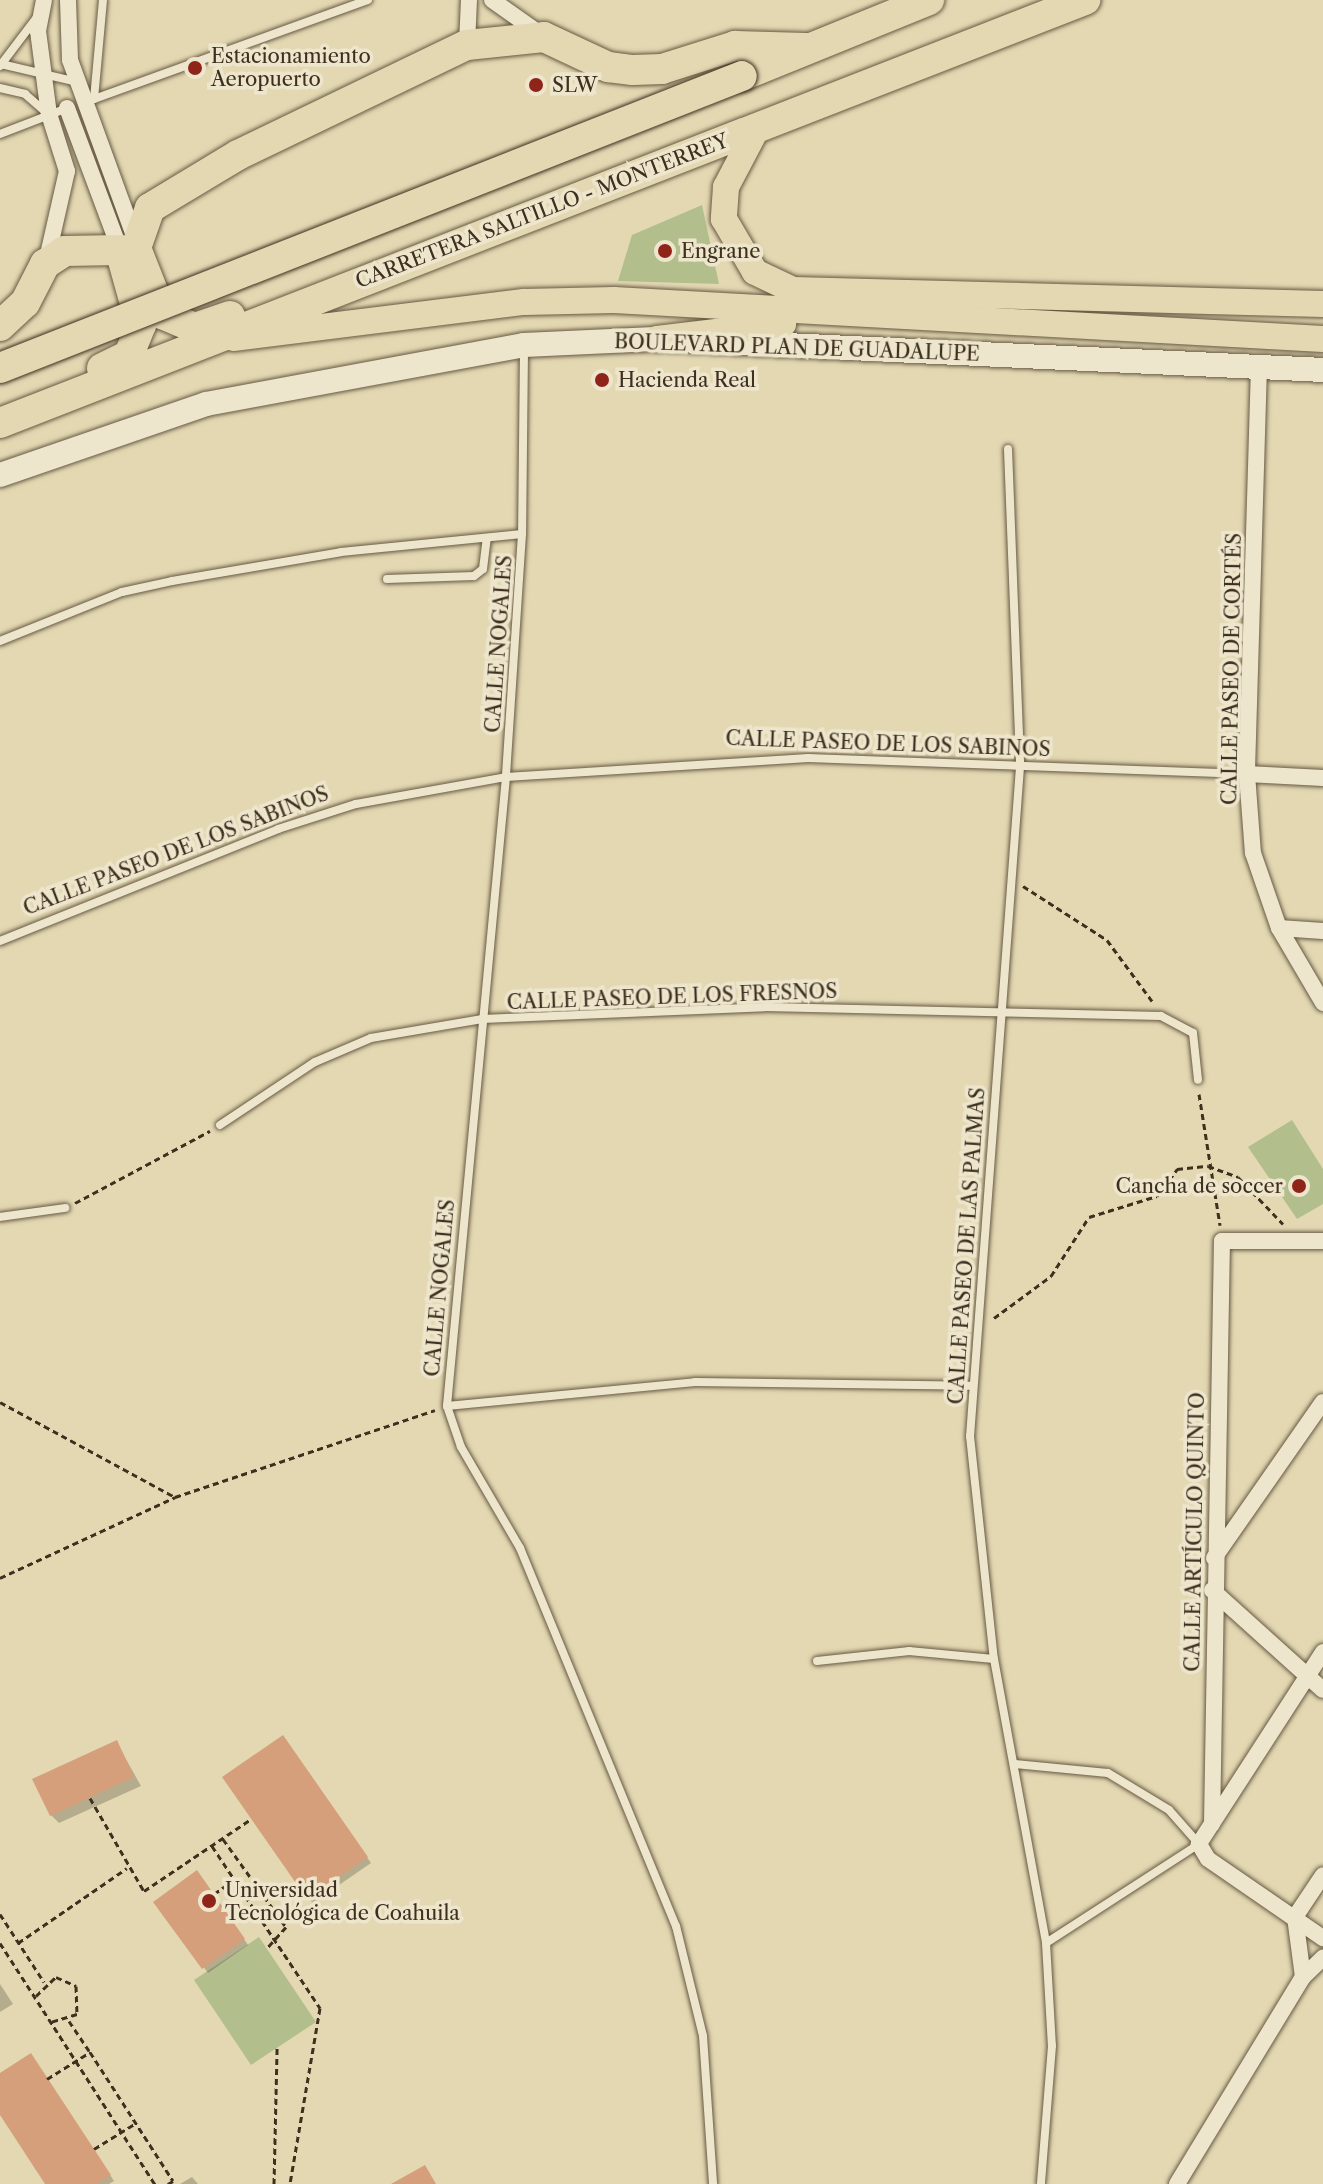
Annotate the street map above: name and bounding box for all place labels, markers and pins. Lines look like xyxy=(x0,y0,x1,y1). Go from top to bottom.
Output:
place label: Estacionamiento Aeropuerto xyxy=(211,44,371,91)
marker: Estacionamiento Aeropuerto xyxy=(186,59,204,77)
place label: SLW xyxy=(552,73,597,97)
marker: SLW xyxy=(527,76,545,94)
place label: Engrane xyxy=(681,239,760,263)
marker: Engrane xyxy=(656,242,674,260)
place label: Hacienda Real xyxy=(618,368,756,392)
marker: Hacienda Real xyxy=(593,371,611,389)
place label: Cancha de soccer xyxy=(1115,1174,1283,1198)
marker: Cancha de soccer xyxy=(1290,1177,1308,1195)
place label: Universidad Tecnológica de Coahuila xyxy=(225,1878,460,1925)
marker: Universidad Tecnológica de Coahuila xyxy=(200,1892,218,1910)

